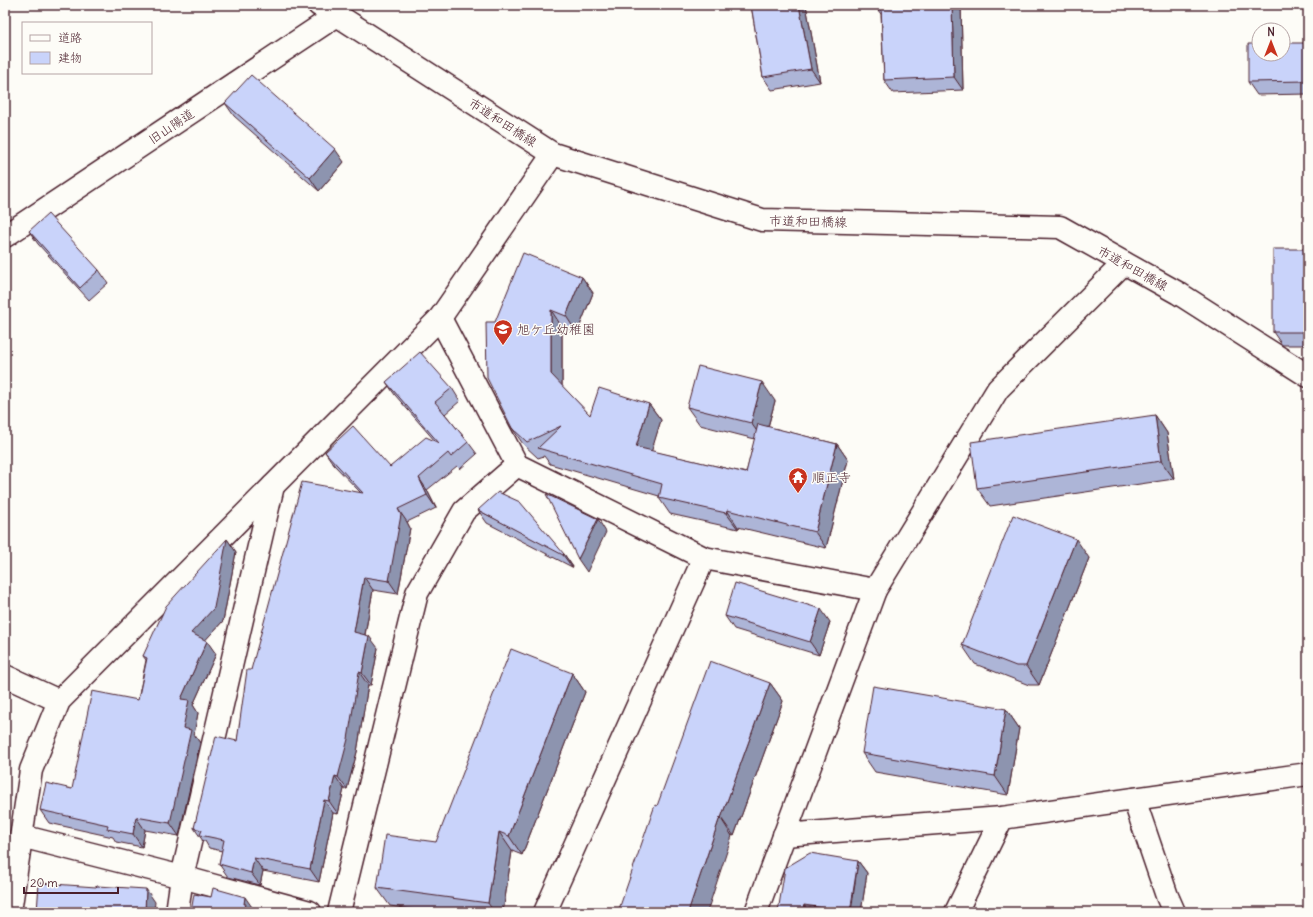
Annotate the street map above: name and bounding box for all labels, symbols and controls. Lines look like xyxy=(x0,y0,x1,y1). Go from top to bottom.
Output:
legend xyxy=(22,22,152,74)
north arrow xyxy=(1251,22,1291,62)
text: N xyxy=(1267,25,1275,39)
text: 道路 xyxy=(58,30,82,45)
text: 建物 xyxy=(58,50,82,65)
street label: 市道和田橋線 xyxy=(465,94,541,151)
street label: 旧山陽道 xyxy=(145,105,198,148)
street label: 市道和田橋線 xyxy=(769,212,848,231)
street label: 市道和田橋線 xyxy=(1095,242,1172,295)
school or university icon: 旭ケ丘幼稚園 xyxy=(492,318,514,346)
place label: 旭ケ丘幼稚園 xyxy=(517,321,595,338)
temple icon: 順正寺 xyxy=(787,466,809,494)
place label: 順正寺 xyxy=(812,469,851,486)
scale bar xyxy=(24,869,118,895)
text: 20 m xyxy=(30,875,58,890)

